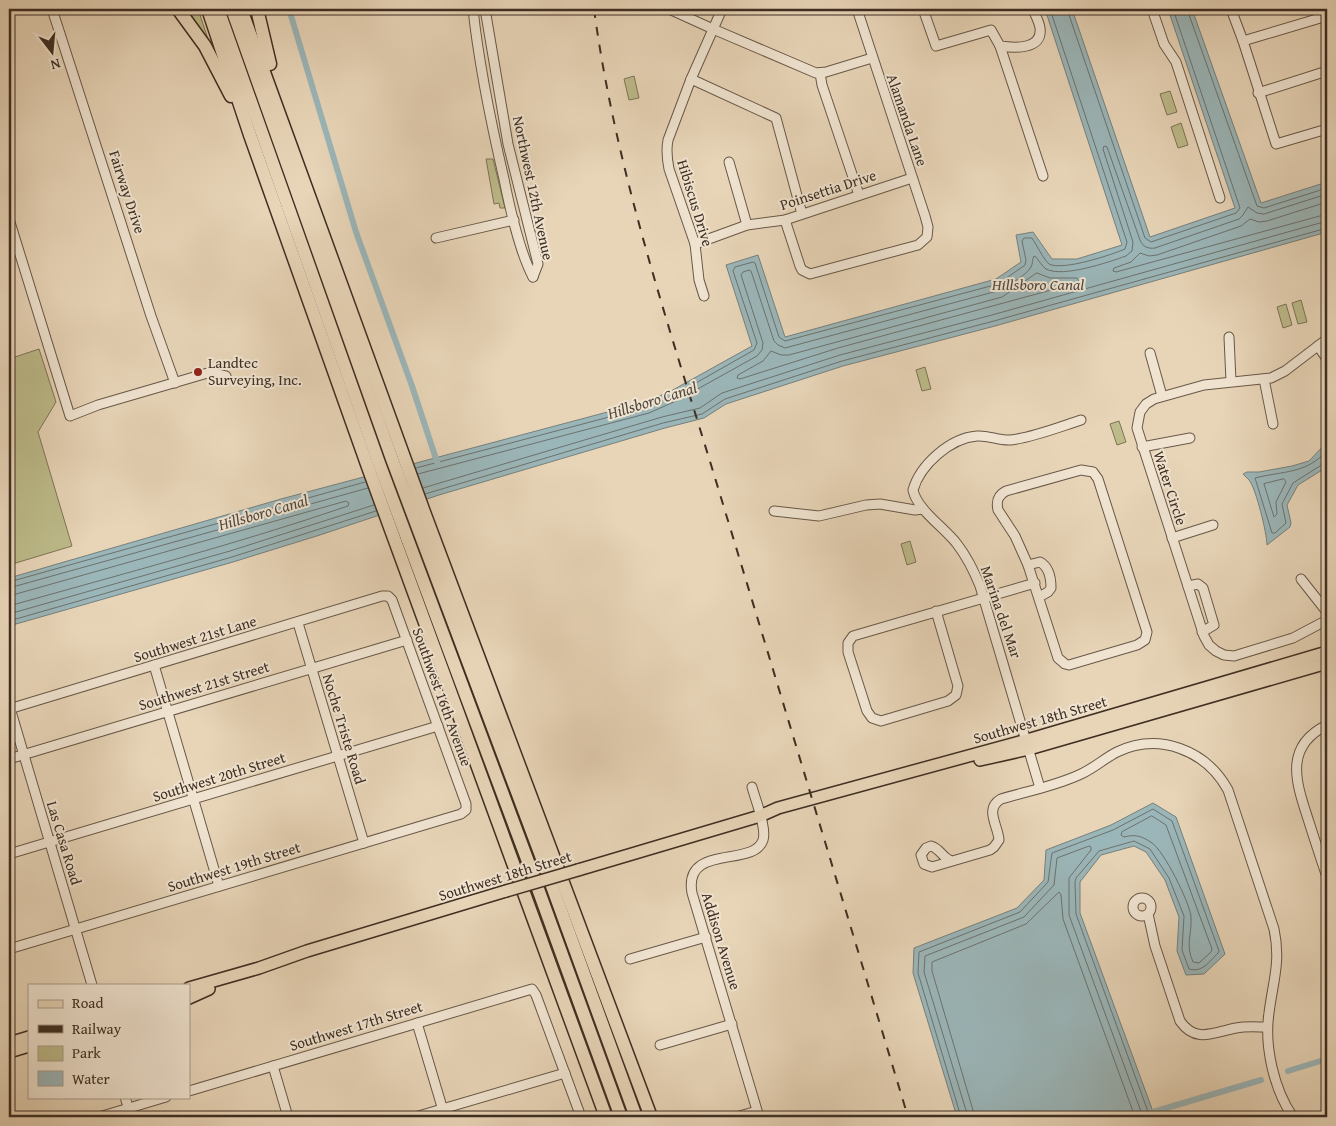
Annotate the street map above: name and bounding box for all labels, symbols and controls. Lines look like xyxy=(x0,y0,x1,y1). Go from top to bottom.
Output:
north arrow xyxy=(28,28,78,78)
text: N xyxy=(48,54,63,76)
street label: Alamanda Lane xyxy=(882,71,933,169)
street label: Northwest 12th Avenue xyxy=(508,114,559,262)
street label: Fairway Drive xyxy=(104,148,151,236)
street label: Hibiscus Drive xyxy=(672,157,719,249)
street label: Poinsettia Drive xyxy=(777,164,879,215)
water label: Hillsboro Canal xyxy=(991,272,1084,296)
place label: Landtec Surveying, Inc. xyxy=(208,352,302,390)
marker: Landtec Surveying, Inc. xyxy=(192,366,204,378)
water label: Hillsboro Canal xyxy=(603,375,700,425)
street label: Water Circle xyxy=(1149,448,1192,528)
water label: Hillsboro Canal xyxy=(214,488,311,537)
street label: Marina del Mar xyxy=(976,563,1027,661)
street label: Southwest 21st Lane xyxy=(131,610,259,667)
street label: Southwest 16th Avenue xyxy=(408,624,477,769)
street label: Southwest 21st Street xyxy=(136,655,272,715)
street label: Noche Triste Road xyxy=(318,671,371,787)
street label: Southwest 18th Street xyxy=(971,690,1110,749)
street label: Southwest 20th Street xyxy=(150,746,289,807)
street label: Las Casa Road xyxy=(42,798,87,887)
street label: Southwest 19th Street xyxy=(165,836,304,897)
street label: Southwest 18th Street xyxy=(436,845,575,906)
street label: Addison Avenue xyxy=(697,890,746,992)
legend xyxy=(28,984,190,1098)
text: Road xyxy=(72,992,103,1013)
street label: Southwest 17th Street xyxy=(287,995,426,1056)
text: Railway xyxy=(72,1018,122,1039)
text: Park xyxy=(72,1042,101,1063)
text: Water xyxy=(72,1068,110,1089)

